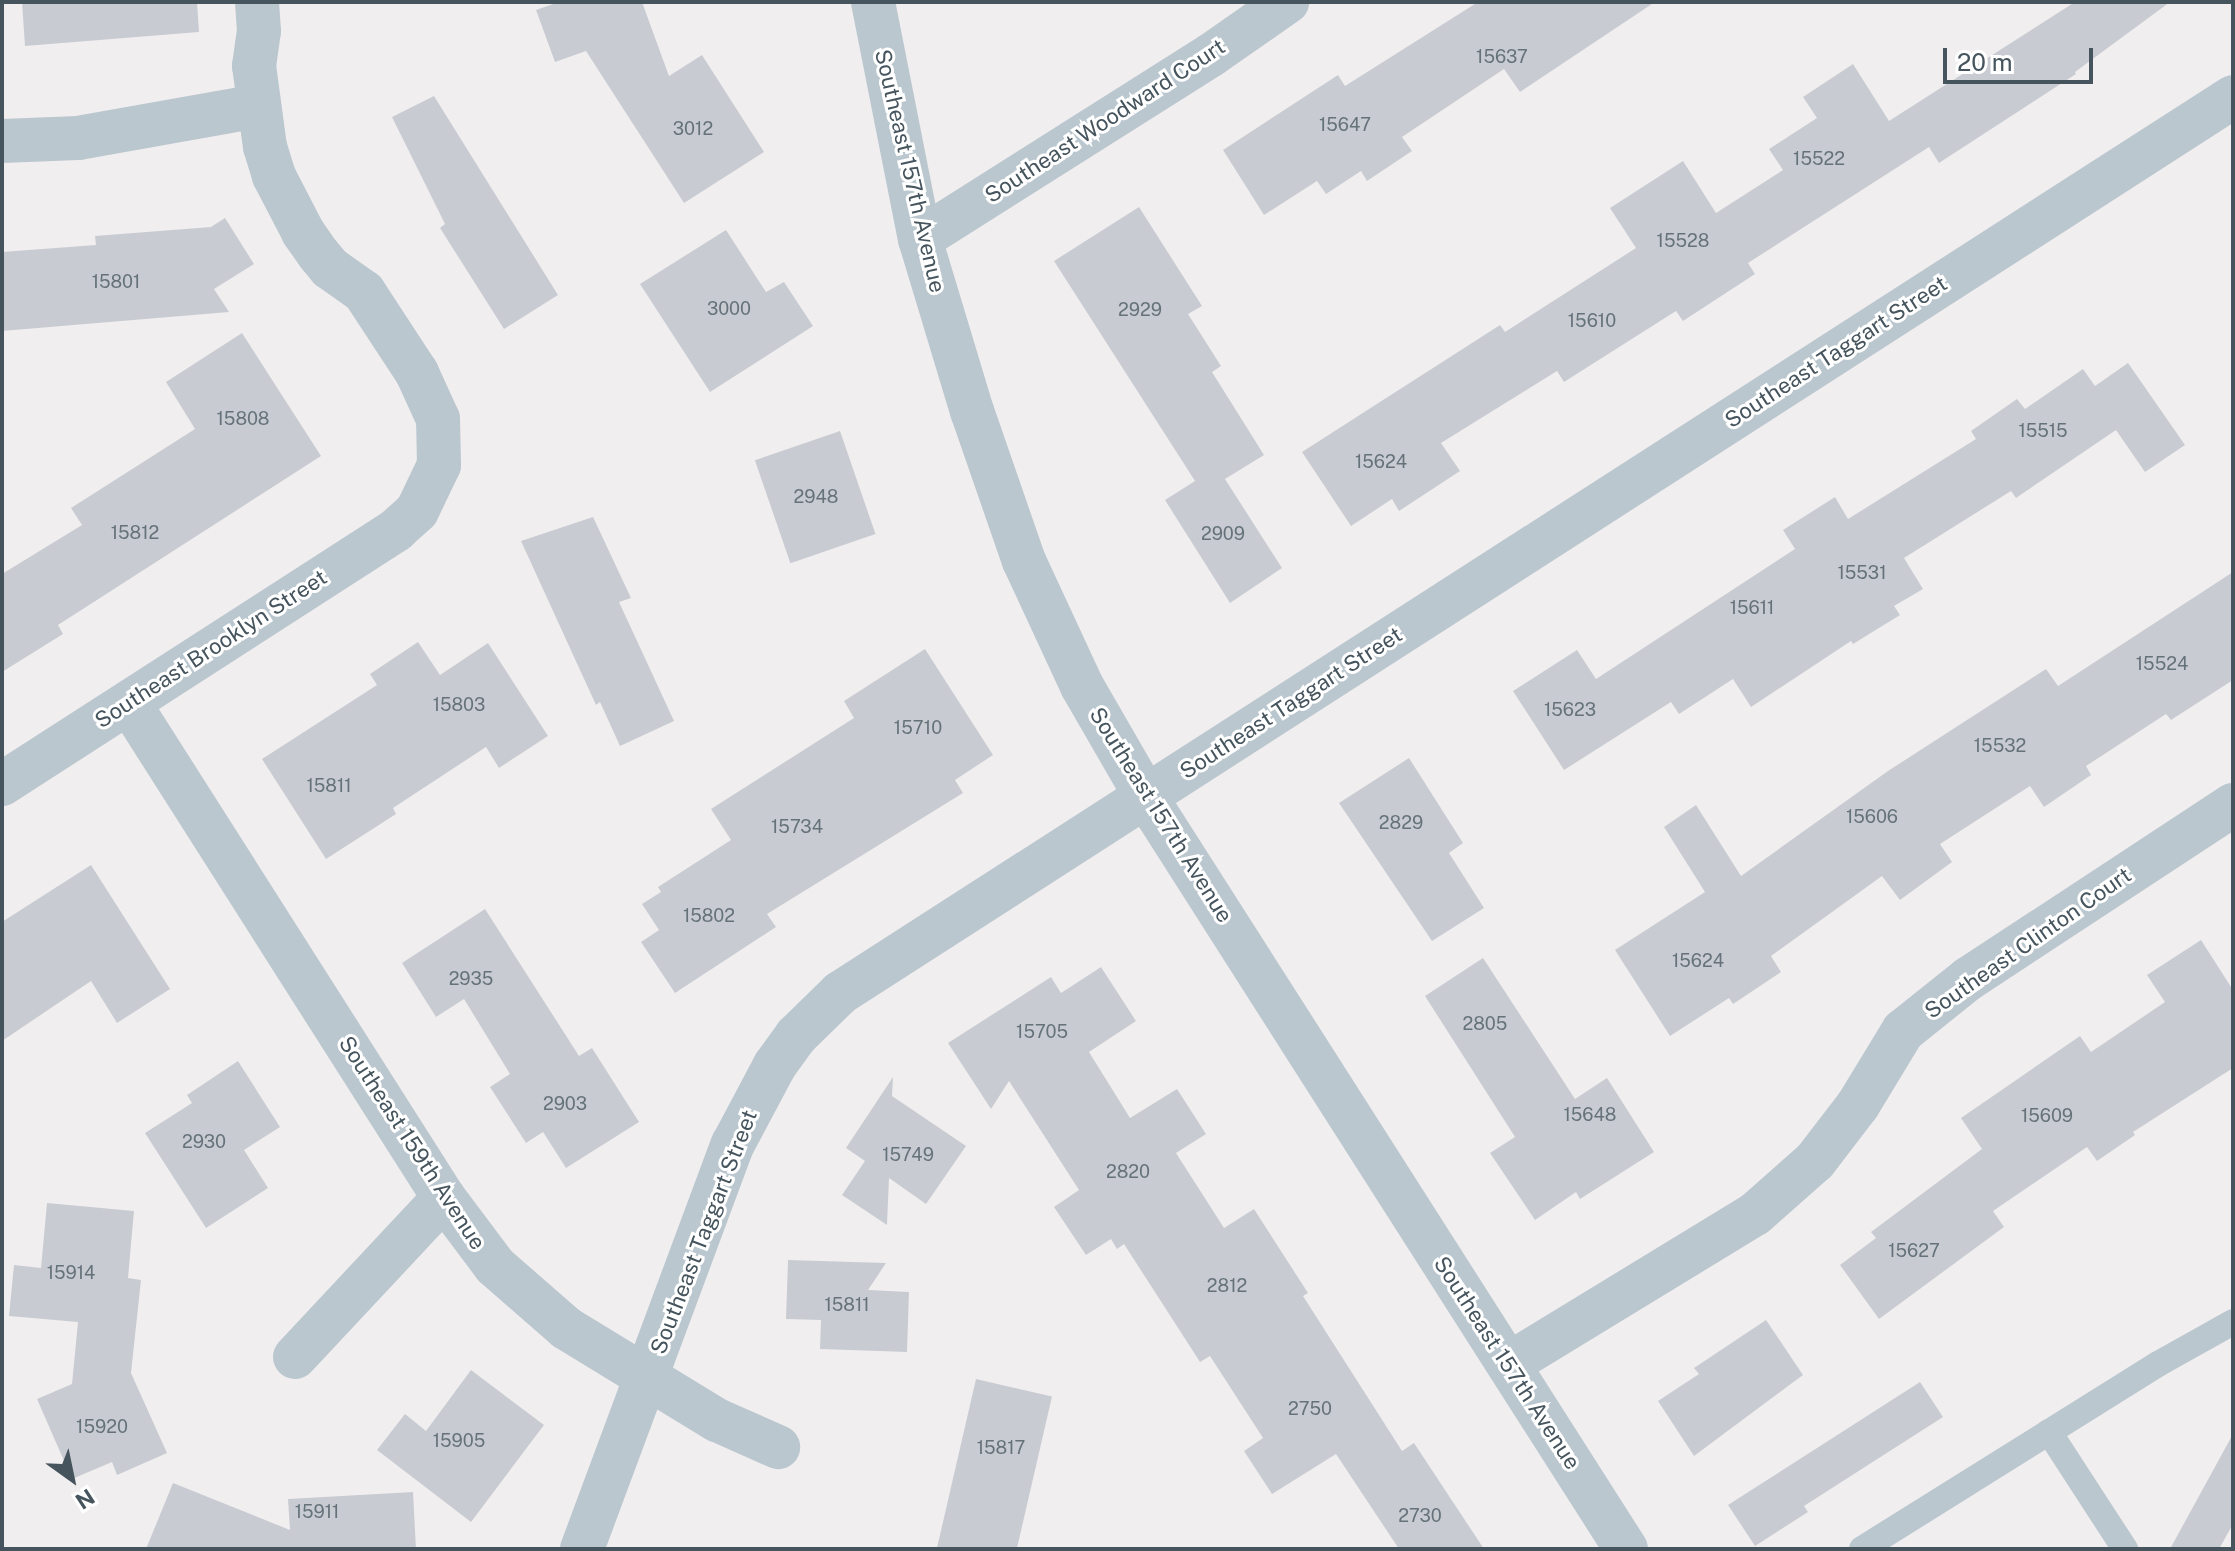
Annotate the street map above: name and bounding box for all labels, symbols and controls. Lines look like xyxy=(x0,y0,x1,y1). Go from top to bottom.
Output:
scale bar xyxy=(1947,32,2097,82)
street label: Southeast Woodward Court xyxy=(980,33,1230,209)
house number: 15637 xyxy=(1476,46,1528,68)
street label: Southeast 157th Avenue xyxy=(869,47,951,295)
text: 20 m xyxy=(1957,48,2013,76)
house number: 15647 xyxy=(1319,114,1371,136)
house number: 3012 xyxy=(673,118,713,140)
house number: 15522 xyxy=(1793,148,1845,170)
house number: 15528 xyxy=(1657,230,1709,252)
street label: Southeast Taggart Street xyxy=(1720,270,1952,434)
house number: 15801 xyxy=(92,271,140,293)
house number: 3000 xyxy=(707,298,751,320)
house number: 2929 xyxy=(1118,299,1162,321)
house number: 15610 xyxy=(1568,310,1616,332)
house number: 15808 xyxy=(217,408,269,430)
house number: 15515 xyxy=(2018,420,2068,442)
house number: 15624 xyxy=(1355,451,1407,473)
house number: 2948 xyxy=(794,486,838,508)
house number: 15812 xyxy=(111,522,159,544)
house number: 2909 xyxy=(1201,523,1245,545)
house number: 15531 xyxy=(1837,562,1887,584)
street label: Southeast Brooklyn Street xyxy=(90,564,332,734)
house number: 15611 xyxy=(1730,597,1774,619)
street label: Southeast Taggart Street xyxy=(1175,621,1407,785)
house number: 15524 xyxy=(2136,653,2188,675)
house number: 15803 xyxy=(433,694,485,716)
house number: 15623 xyxy=(1544,699,1596,721)
street label: Southeast 157th Avenue xyxy=(1084,703,1238,927)
house number: 15710 xyxy=(894,717,942,739)
house number: 15532 xyxy=(1974,735,2026,757)
house number: 15811 xyxy=(306,775,352,797)
house number: 15606 xyxy=(1846,806,1898,828)
house number: 2829 xyxy=(1379,812,1423,834)
house number: 15734 xyxy=(771,816,823,838)
street label: Southeast Clinton Court xyxy=(1920,862,2136,1024)
house number: 15802 xyxy=(683,905,735,927)
house number: 15624 xyxy=(1672,950,1724,972)
house number: 2935 xyxy=(449,968,493,990)
house number: 2805 xyxy=(1463,1013,1507,1035)
house number: 15705 xyxy=(1016,1021,1068,1043)
street label: Southeast 159th Avenue xyxy=(333,1031,491,1255)
house number: 2903 xyxy=(543,1093,587,1115)
house number: 15648 xyxy=(1564,1104,1616,1126)
house number: 15609 xyxy=(2021,1105,2073,1127)
street label: Southeast Taggart Street xyxy=(645,1106,763,1358)
house number: 2930 xyxy=(182,1131,226,1153)
house number: 15749 xyxy=(882,1144,934,1166)
house number: 2820 xyxy=(1106,1161,1150,1183)
house number: 15627 xyxy=(1888,1240,1940,1262)
street label: Southeast 157th Avenue xyxy=(1428,1252,1586,1474)
house number: 15914 xyxy=(47,1262,95,1284)
house number: 2812 xyxy=(1207,1275,1247,1297)
house number: 15811 xyxy=(824,1294,870,1316)
house number: 2750 xyxy=(1288,1398,1332,1420)
house number: 15920 xyxy=(76,1416,128,1438)
house number: 15905 xyxy=(433,1430,485,1452)
house number: 15817 xyxy=(977,1437,1025,1459)
north arrow xyxy=(32,1439,112,1519)
text: N xyxy=(71,1484,99,1515)
house number: 15911 xyxy=(295,1501,339,1523)
house number: 2730 xyxy=(1398,1505,1442,1527)

